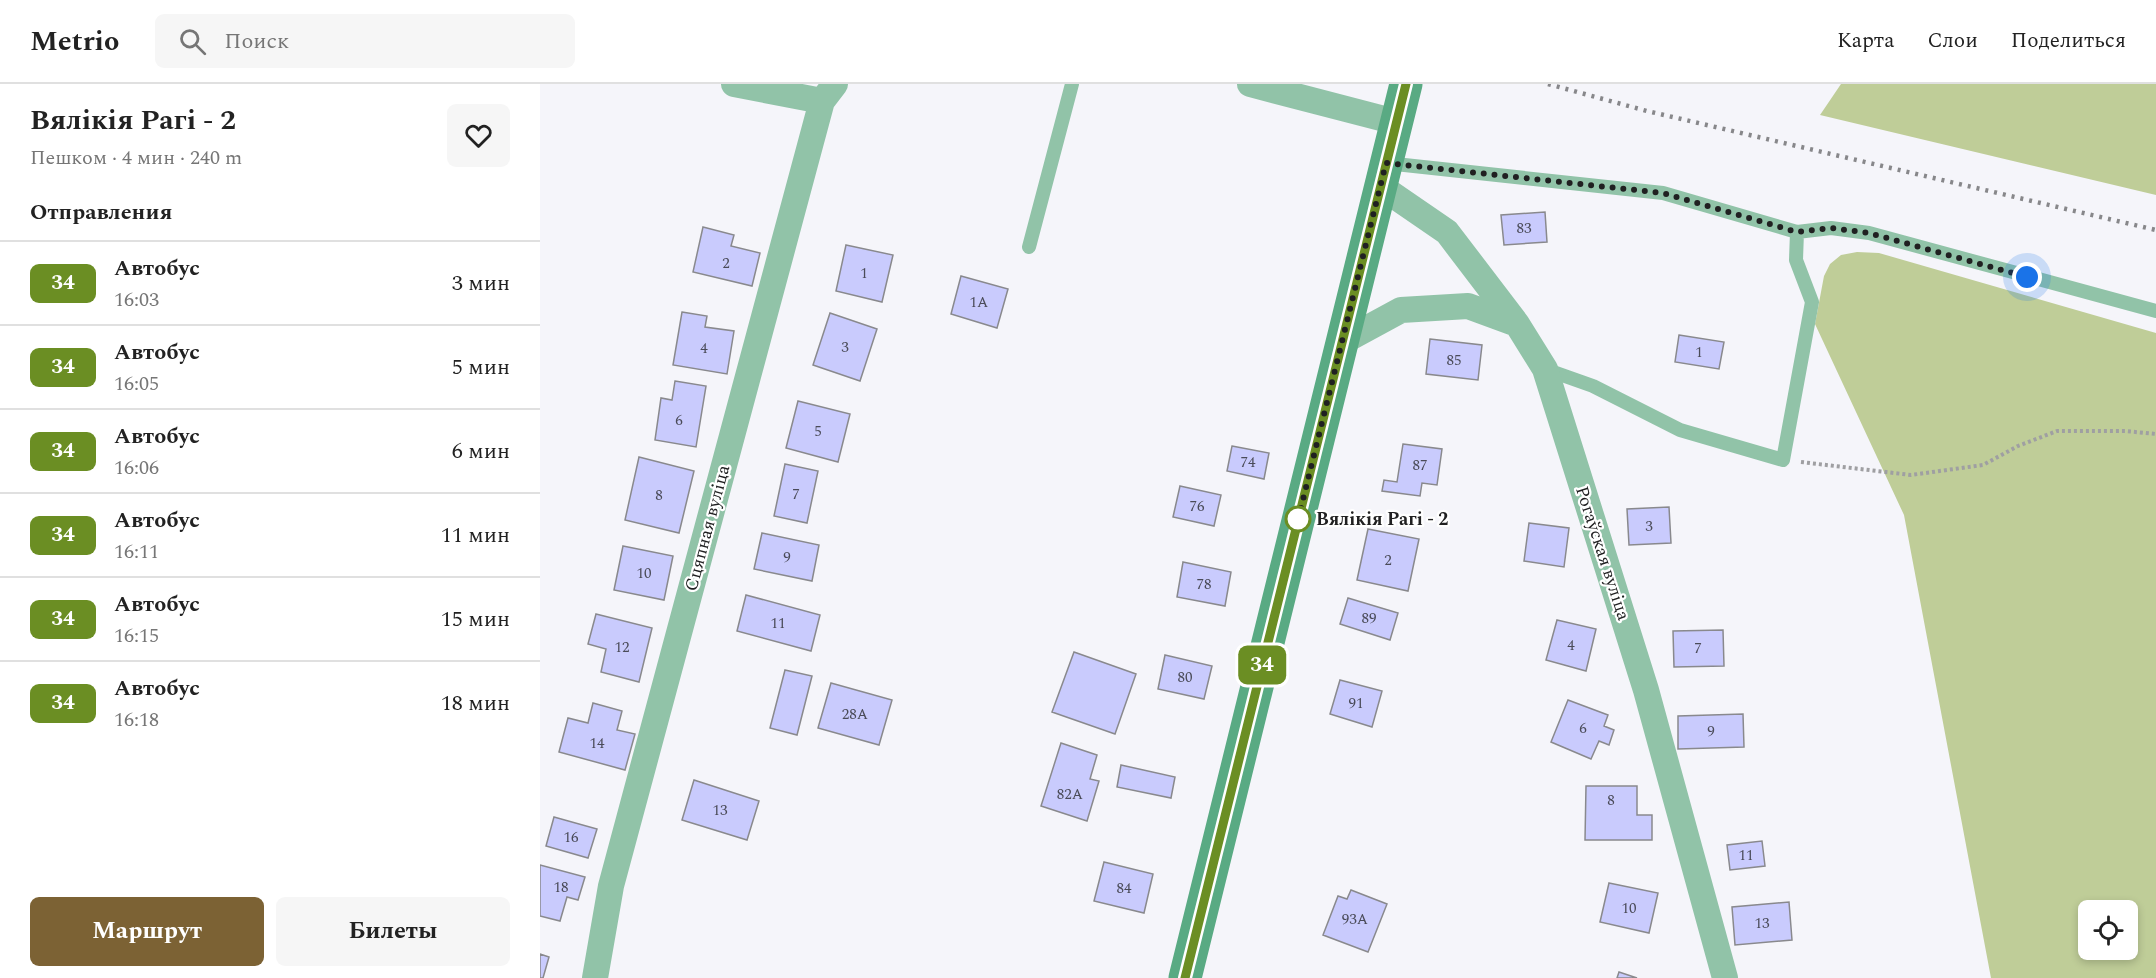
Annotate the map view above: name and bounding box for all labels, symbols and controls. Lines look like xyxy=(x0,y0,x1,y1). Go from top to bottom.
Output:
search box xyxy=(155,14,575,68)
text: Metrio xyxy=(30,20,119,63)
icon: search xyxy=(176,25,209,58)
text: Поиск xyxy=(224,25,289,58)
text: Карта xyxy=(1837,25,1894,57)
text: Слои xyxy=(1927,25,1978,57)
text: Поделиться xyxy=(2011,25,2126,57)
text: Вялікія Рагі - 2 xyxy=(30,99,236,142)
button: heart xyxy=(447,104,510,167)
text: Пешком · 4 мин · 240 m xyxy=(30,143,242,173)
text: Отправления xyxy=(30,196,172,229)
house number: 83 xyxy=(1516,217,1532,240)
text: Автобус xyxy=(114,252,200,285)
house number: 2 xyxy=(722,252,730,275)
house number: 1 xyxy=(860,262,868,285)
your location xyxy=(2012,262,2042,292)
text: 34 xyxy=(51,267,75,299)
text: 3 мин xyxy=(452,267,510,300)
text: 16:03 xyxy=(114,285,159,315)
house number: 1А xyxy=(970,291,988,314)
text: Автобус xyxy=(114,336,200,369)
house number: 3 xyxy=(841,336,849,359)
house number: 4 xyxy=(700,337,708,360)
house number: 1 xyxy=(1695,341,1703,364)
house number: 85 xyxy=(1446,349,1462,372)
text: 34 xyxy=(51,351,75,383)
text: 5 мин xyxy=(452,351,510,384)
text: 16:05 xyxy=(114,369,159,399)
house number: 6 xyxy=(675,409,683,432)
text: Автобус xyxy=(114,420,200,453)
house number: 5 xyxy=(814,420,822,443)
text: 34 xyxy=(51,435,75,467)
text: 6 мин xyxy=(452,435,510,468)
house number: 74 xyxy=(1240,451,1256,474)
text: 16:06 xyxy=(114,453,159,483)
house number: 87 xyxy=(1412,454,1428,477)
street label: Сцяпная вуліца xyxy=(678,462,737,594)
house number: 7 xyxy=(792,483,800,506)
street label: Рогаўская вуліца xyxy=(1568,483,1637,624)
house number: 8 xyxy=(655,484,663,507)
house number: 76 xyxy=(1189,495,1205,518)
text: Автобус xyxy=(114,504,200,537)
marker: Вялікія Рагі - 2 xyxy=(1285,506,1311,532)
place label: Вялікія Рагі - 2 xyxy=(1316,506,1448,533)
house number: 3 xyxy=(1645,515,1653,538)
text: 34 xyxy=(51,519,75,551)
text: 11 мин xyxy=(441,519,510,552)
text: 16:11 xyxy=(114,537,159,567)
house number: 9 xyxy=(783,546,791,569)
house number: 2 xyxy=(1384,549,1392,572)
house number: 10 xyxy=(636,562,652,585)
house number: 78 xyxy=(1196,573,1212,596)
text: Автобус xyxy=(114,588,200,621)
text: 34 xyxy=(51,603,75,635)
text: 15 мин xyxy=(441,603,510,636)
house number: 89 xyxy=(1361,607,1377,630)
house number: 11 xyxy=(770,612,786,635)
text: 16:15 xyxy=(114,621,159,651)
house number: 4 xyxy=(1567,634,1575,657)
house number: 12 xyxy=(614,636,630,659)
house number: 7 xyxy=(1694,637,1702,660)
line badge: 34 xyxy=(1235,646,1289,684)
text: 34 xyxy=(1250,649,1274,681)
house number: 80 xyxy=(1177,666,1193,689)
text: Автобус xyxy=(114,672,200,705)
text: 34 xyxy=(51,687,75,719)
text: 18 мин xyxy=(441,687,510,720)
house number: 91 xyxy=(1348,692,1364,715)
house number: 28А xyxy=(842,703,868,726)
text: 16:18 xyxy=(114,705,159,735)
house number: 6 xyxy=(1579,717,1587,740)
house number: 9 xyxy=(1707,720,1715,743)
house number: 14 xyxy=(589,732,605,755)
house number: 82А xyxy=(1057,783,1083,806)
house number: 8 xyxy=(1607,789,1615,812)
house number: 13 xyxy=(712,799,728,822)
house number: 16 xyxy=(563,826,579,849)
house number: 11 xyxy=(1738,844,1754,867)
house number: 18 xyxy=(553,876,569,899)
house number: 84 xyxy=(1116,877,1132,900)
button: Маршрут xyxy=(30,897,264,966)
button: Билеты xyxy=(276,897,510,966)
house number: 10 xyxy=(1621,897,1637,920)
map controls xyxy=(2078,900,2138,960)
button: locate xyxy=(2078,900,2138,960)
house number: 93А xyxy=(1342,908,1368,931)
house number: 13 xyxy=(1754,912,1770,935)

